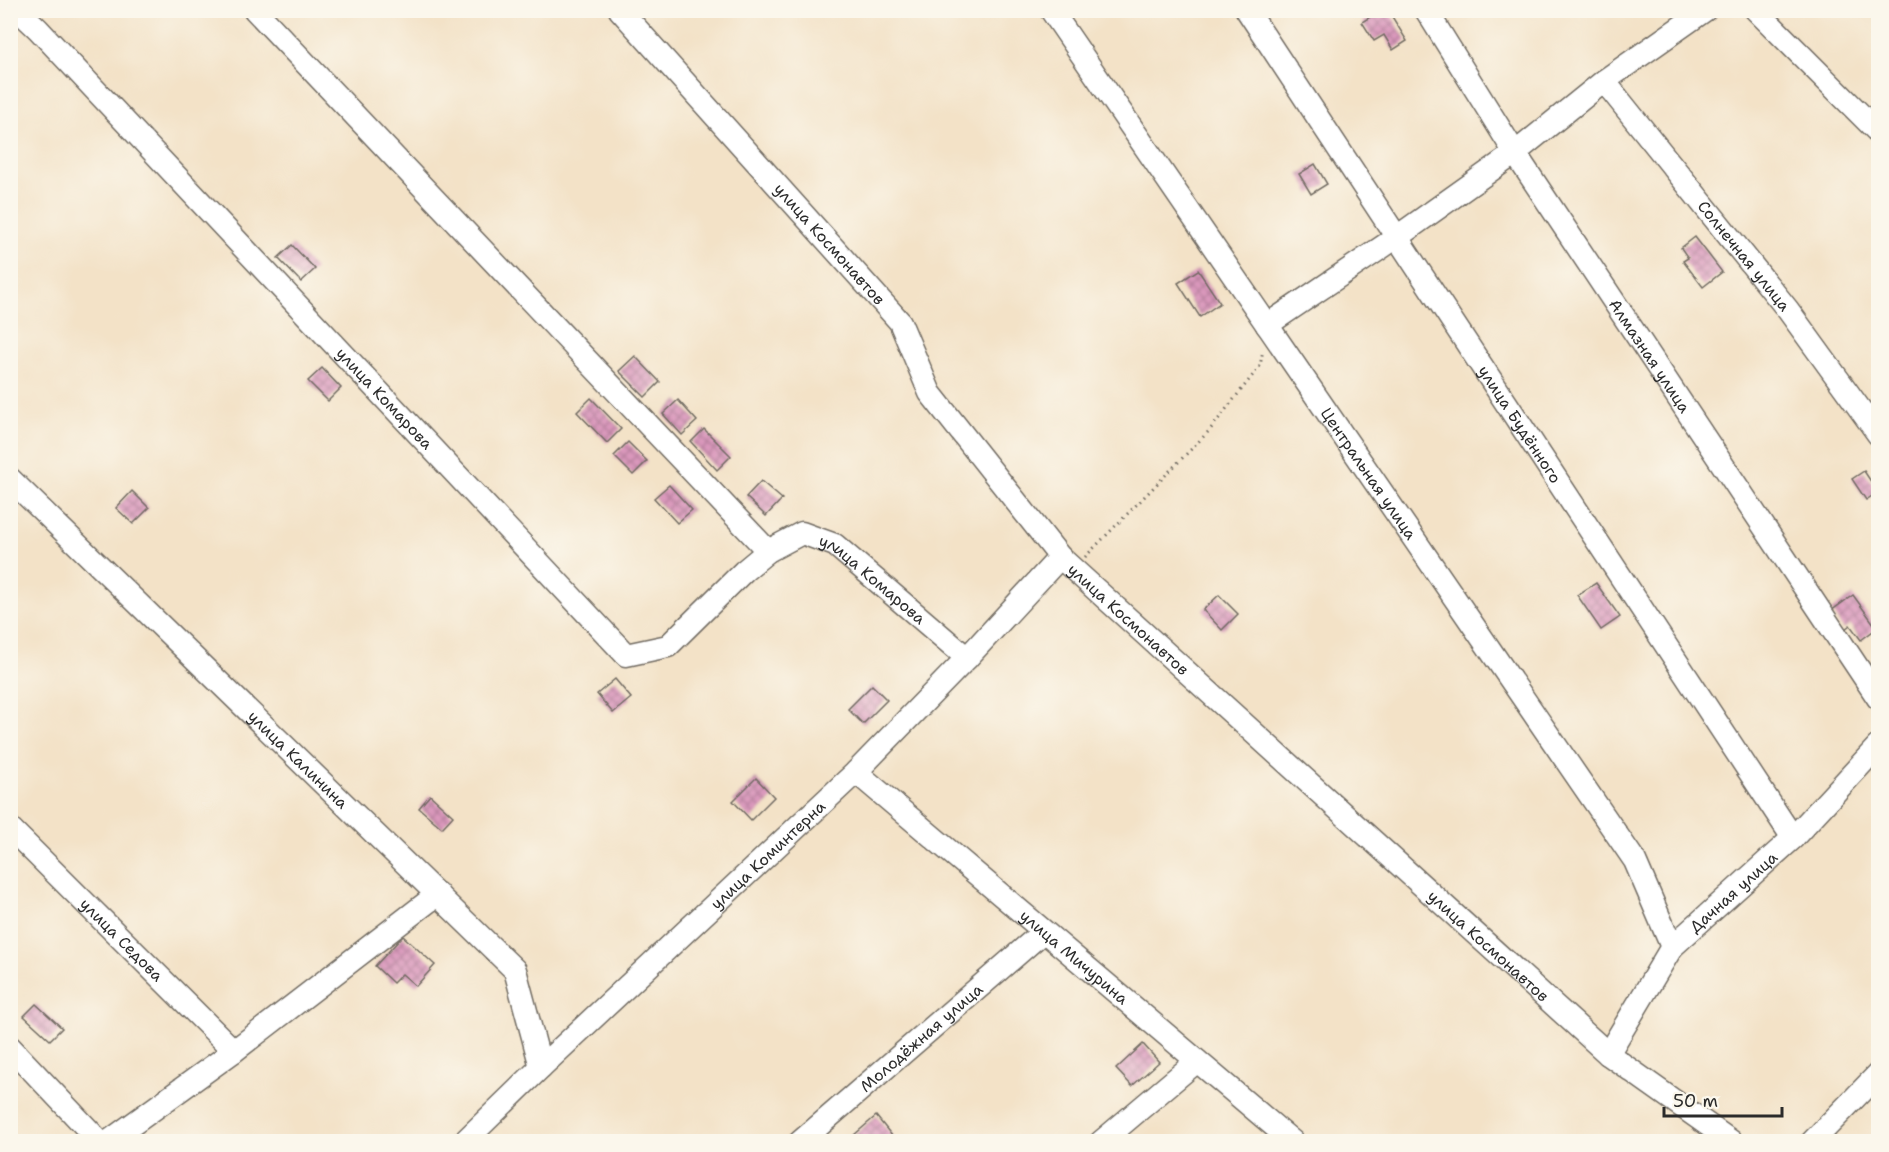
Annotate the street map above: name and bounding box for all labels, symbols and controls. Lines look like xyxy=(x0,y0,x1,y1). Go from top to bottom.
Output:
street label: улица Космонавтов xyxy=(770,178,890,309)
street label: Солнечная улица xyxy=(1693,196,1795,315)
street label: Алмазная улица xyxy=(1604,295,1696,417)
street label: улица Комарова xyxy=(332,343,438,454)
street label: улица Будённого xyxy=(1474,361,1566,487)
street label: Центральная улица xyxy=(1316,403,1422,544)
street label: улица Комарова xyxy=(816,530,930,629)
street label: улица Космонавтов xyxy=(1063,559,1194,679)
street label: улица Калинина xyxy=(244,706,353,813)
street label: улица Коминтерна xyxy=(706,796,830,914)
street label: Дачная улица xyxy=(1685,847,1782,937)
street label: улица Космонавтов xyxy=(1423,885,1554,1006)
street label: улица Седова xyxy=(76,893,168,986)
street label: улица Мичурина xyxy=(1016,905,1133,1009)
street label: Молодёжная улица xyxy=(855,978,987,1096)
scale bar xyxy=(1664,1080,1782,1118)
text: 50 m xyxy=(1673,1089,1718,1113)

